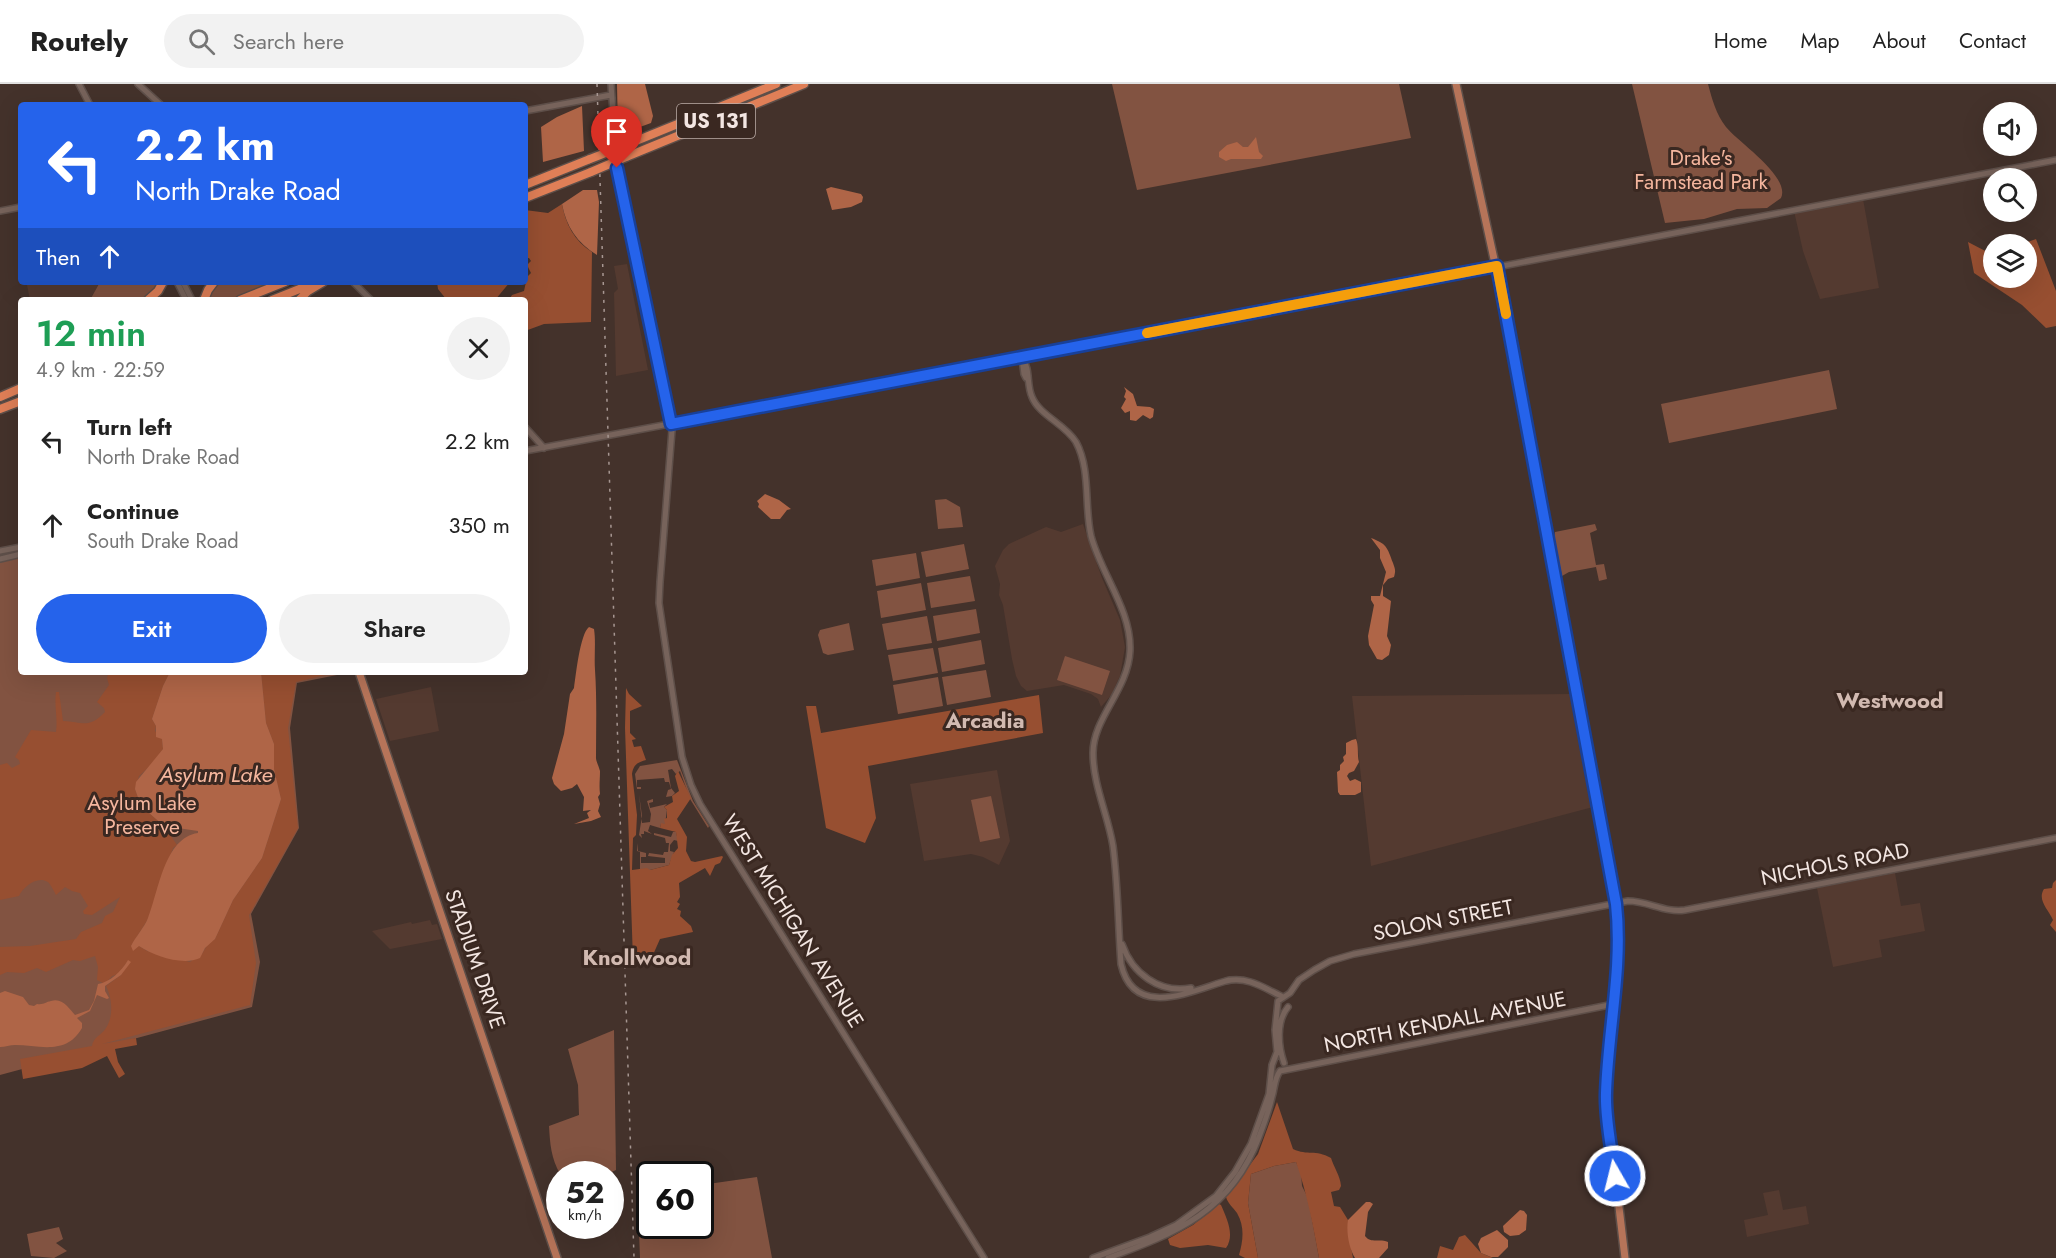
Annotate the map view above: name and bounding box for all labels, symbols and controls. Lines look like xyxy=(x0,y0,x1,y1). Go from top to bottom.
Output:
search box xyxy=(164,14,584,68)
text: Routely xyxy=(30,21,128,62)
icon: search xyxy=(185,25,218,58)
text: Search here xyxy=(233,25,344,57)
text: Home xyxy=(1714,26,1767,56)
text: Map xyxy=(1800,26,1840,56)
text: About xyxy=(1873,26,1926,56)
text: Contact xyxy=(1959,26,2026,56)
map controls xyxy=(1983,102,2037,288)
button: sound xyxy=(1983,102,2037,156)
road number: US 131 xyxy=(677,104,755,138)
pin xyxy=(591,106,642,168)
text: 2.2 km xyxy=(135,115,275,176)
icon: arrive xyxy=(600,115,633,148)
icon: left xyxy=(36,126,114,204)
park label: Drake's Farmstead Park xyxy=(1634,143,1769,197)
button: search xyxy=(1983,168,2037,222)
text: North Drake Road xyxy=(135,171,341,210)
button: layers xyxy=(1983,234,2037,288)
icon: ahead xyxy=(93,240,126,273)
text: Then xyxy=(36,241,81,273)
text: 12 min xyxy=(36,307,146,359)
button: close xyxy=(447,317,510,380)
text: 4.9 km · 22:59 xyxy=(36,356,165,385)
text: Turn left xyxy=(87,411,172,443)
icon: left xyxy=(36,425,69,458)
text: 2.2 km xyxy=(445,425,510,457)
text: North Drake Road xyxy=(87,443,240,472)
text: Continue xyxy=(87,495,179,527)
icon: ahead xyxy=(36,509,69,542)
text: 350 m xyxy=(449,509,510,541)
text: South Drake Road xyxy=(87,527,239,556)
button: Exit xyxy=(36,594,267,663)
button: Share xyxy=(279,594,510,663)
district label: Westwood xyxy=(1836,684,1944,716)
district label: Arcadia xyxy=(944,704,1025,736)
water label: Asylum Lake xyxy=(158,758,273,790)
park label: Asylum Lake Preserve xyxy=(87,788,197,842)
street label: WEST MICHIGAN AVENUE xyxy=(715,808,871,1034)
street label: NICHOLS ROAD xyxy=(1758,835,1912,893)
street label: STADIUM DRIVE xyxy=(437,885,513,1033)
street label: SOLON STREET xyxy=(1370,892,1516,948)
district label: Knollwood xyxy=(583,941,691,973)
street label: NORTH KENDALL AVENUE xyxy=(1321,984,1569,1060)
position arrow xyxy=(1583,1144,1647,1208)
speed limit sign: 60 xyxy=(636,1161,714,1239)
text: 52 xyxy=(565,1171,605,1214)
text: km/h xyxy=(568,1204,602,1226)

